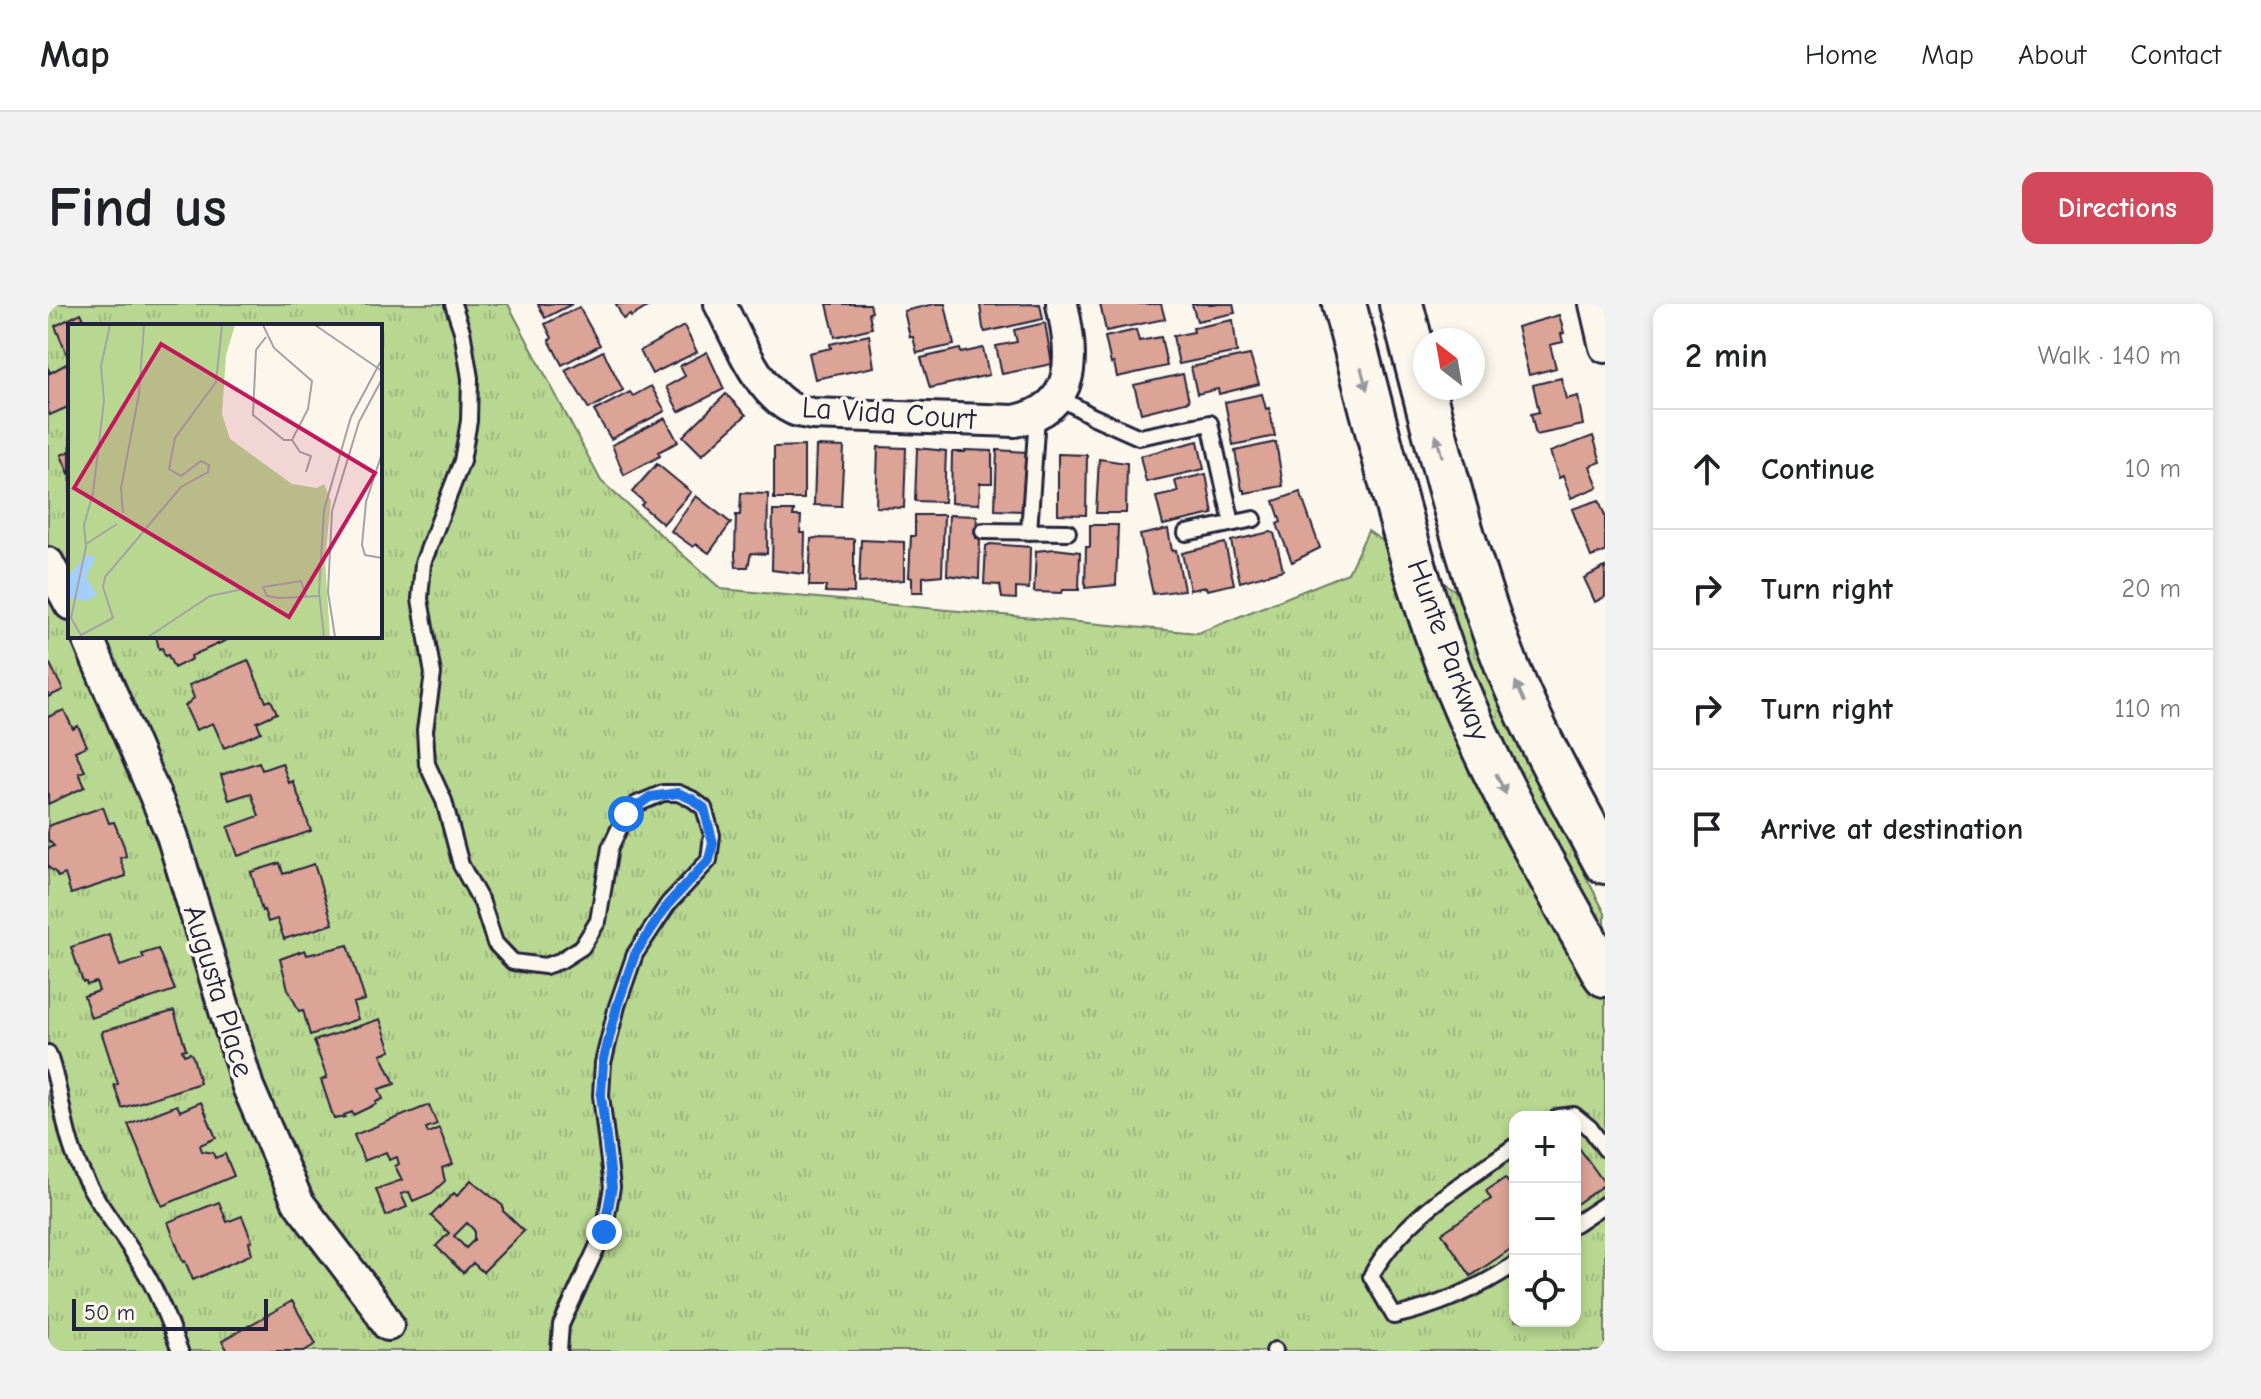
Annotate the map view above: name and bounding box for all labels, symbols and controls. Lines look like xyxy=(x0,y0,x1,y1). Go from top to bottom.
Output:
text: Map xyxy=(40,33,110,77)
text: Home xyxy=(1805,39,1877,71)
text: Map xyxy=(1921,39,1974,71)
text: About xyxy=(2018,39,2086,71)
text: Contact xyxy=(2130,39,2221,71)
button: Directions xyxy=(2022,172,2213,244)
text: Find us xyxy=(48,176,227,240)
inset map xyxy=(68,324,382,638)
north arrow xyxy=(1413,328,1485,400)
text: 2 min xyxy=(1685,336,1768,376)
text: Walk · 140 m xyxy=(2038,341,2181,371)
one-way arrow xyxy=(1359,367,1371,392)
street label: La Vida Court xyxy=(801,390,979,437)
one-way arrow xyxy=(1432,433,1444,458)
icon: ahead xyxy=(1685,447,1729,491)
text: Continue xyxy=(1761,452,1875,487)
text: 10 m xyxy=(2125,454,2181,484)
street label: Hunte Parkway xyxy=(1400,555,1498,746)
icon: right xyxy=(1685,567,1729,611)
text: Turn right xyxy=(1761,572,1893,607)
text: 20 m xyxy=(2121,574,2181,604)
one-way arrow xyxy=(1513,681,1527,704)
icon: right xyxy=(1685,687,1729,731)
text: Turn right xyxy=(1761,692,1893,727)
text: 110 m xyxy=(2114,694,2181,724)
one-way arrow xyxy=(1494,772,1508,796)
route start xyxy=(608,796,644,832)
icon: arrive xyxy=(1685,807,1729,851)
text: Arrive at destination xyxy=(1761,812,2023,847)
street label: Augusta Place xyxy=(176,901,261,1081)
map controls xyxy=(1509,1111,1581,1327)
button: + xyxy=(1509,1111,1581,1183)
button: − xyxy=(1509,1183,1581,1255)
route end xyxy=(586,1214,622,1250)
button: locate xyxy=(1509,1255,1581,1327)
scale bar xyxy=(72,1295,268,1331)
text: 50 m xyxy=(84,1300,135,1326)

